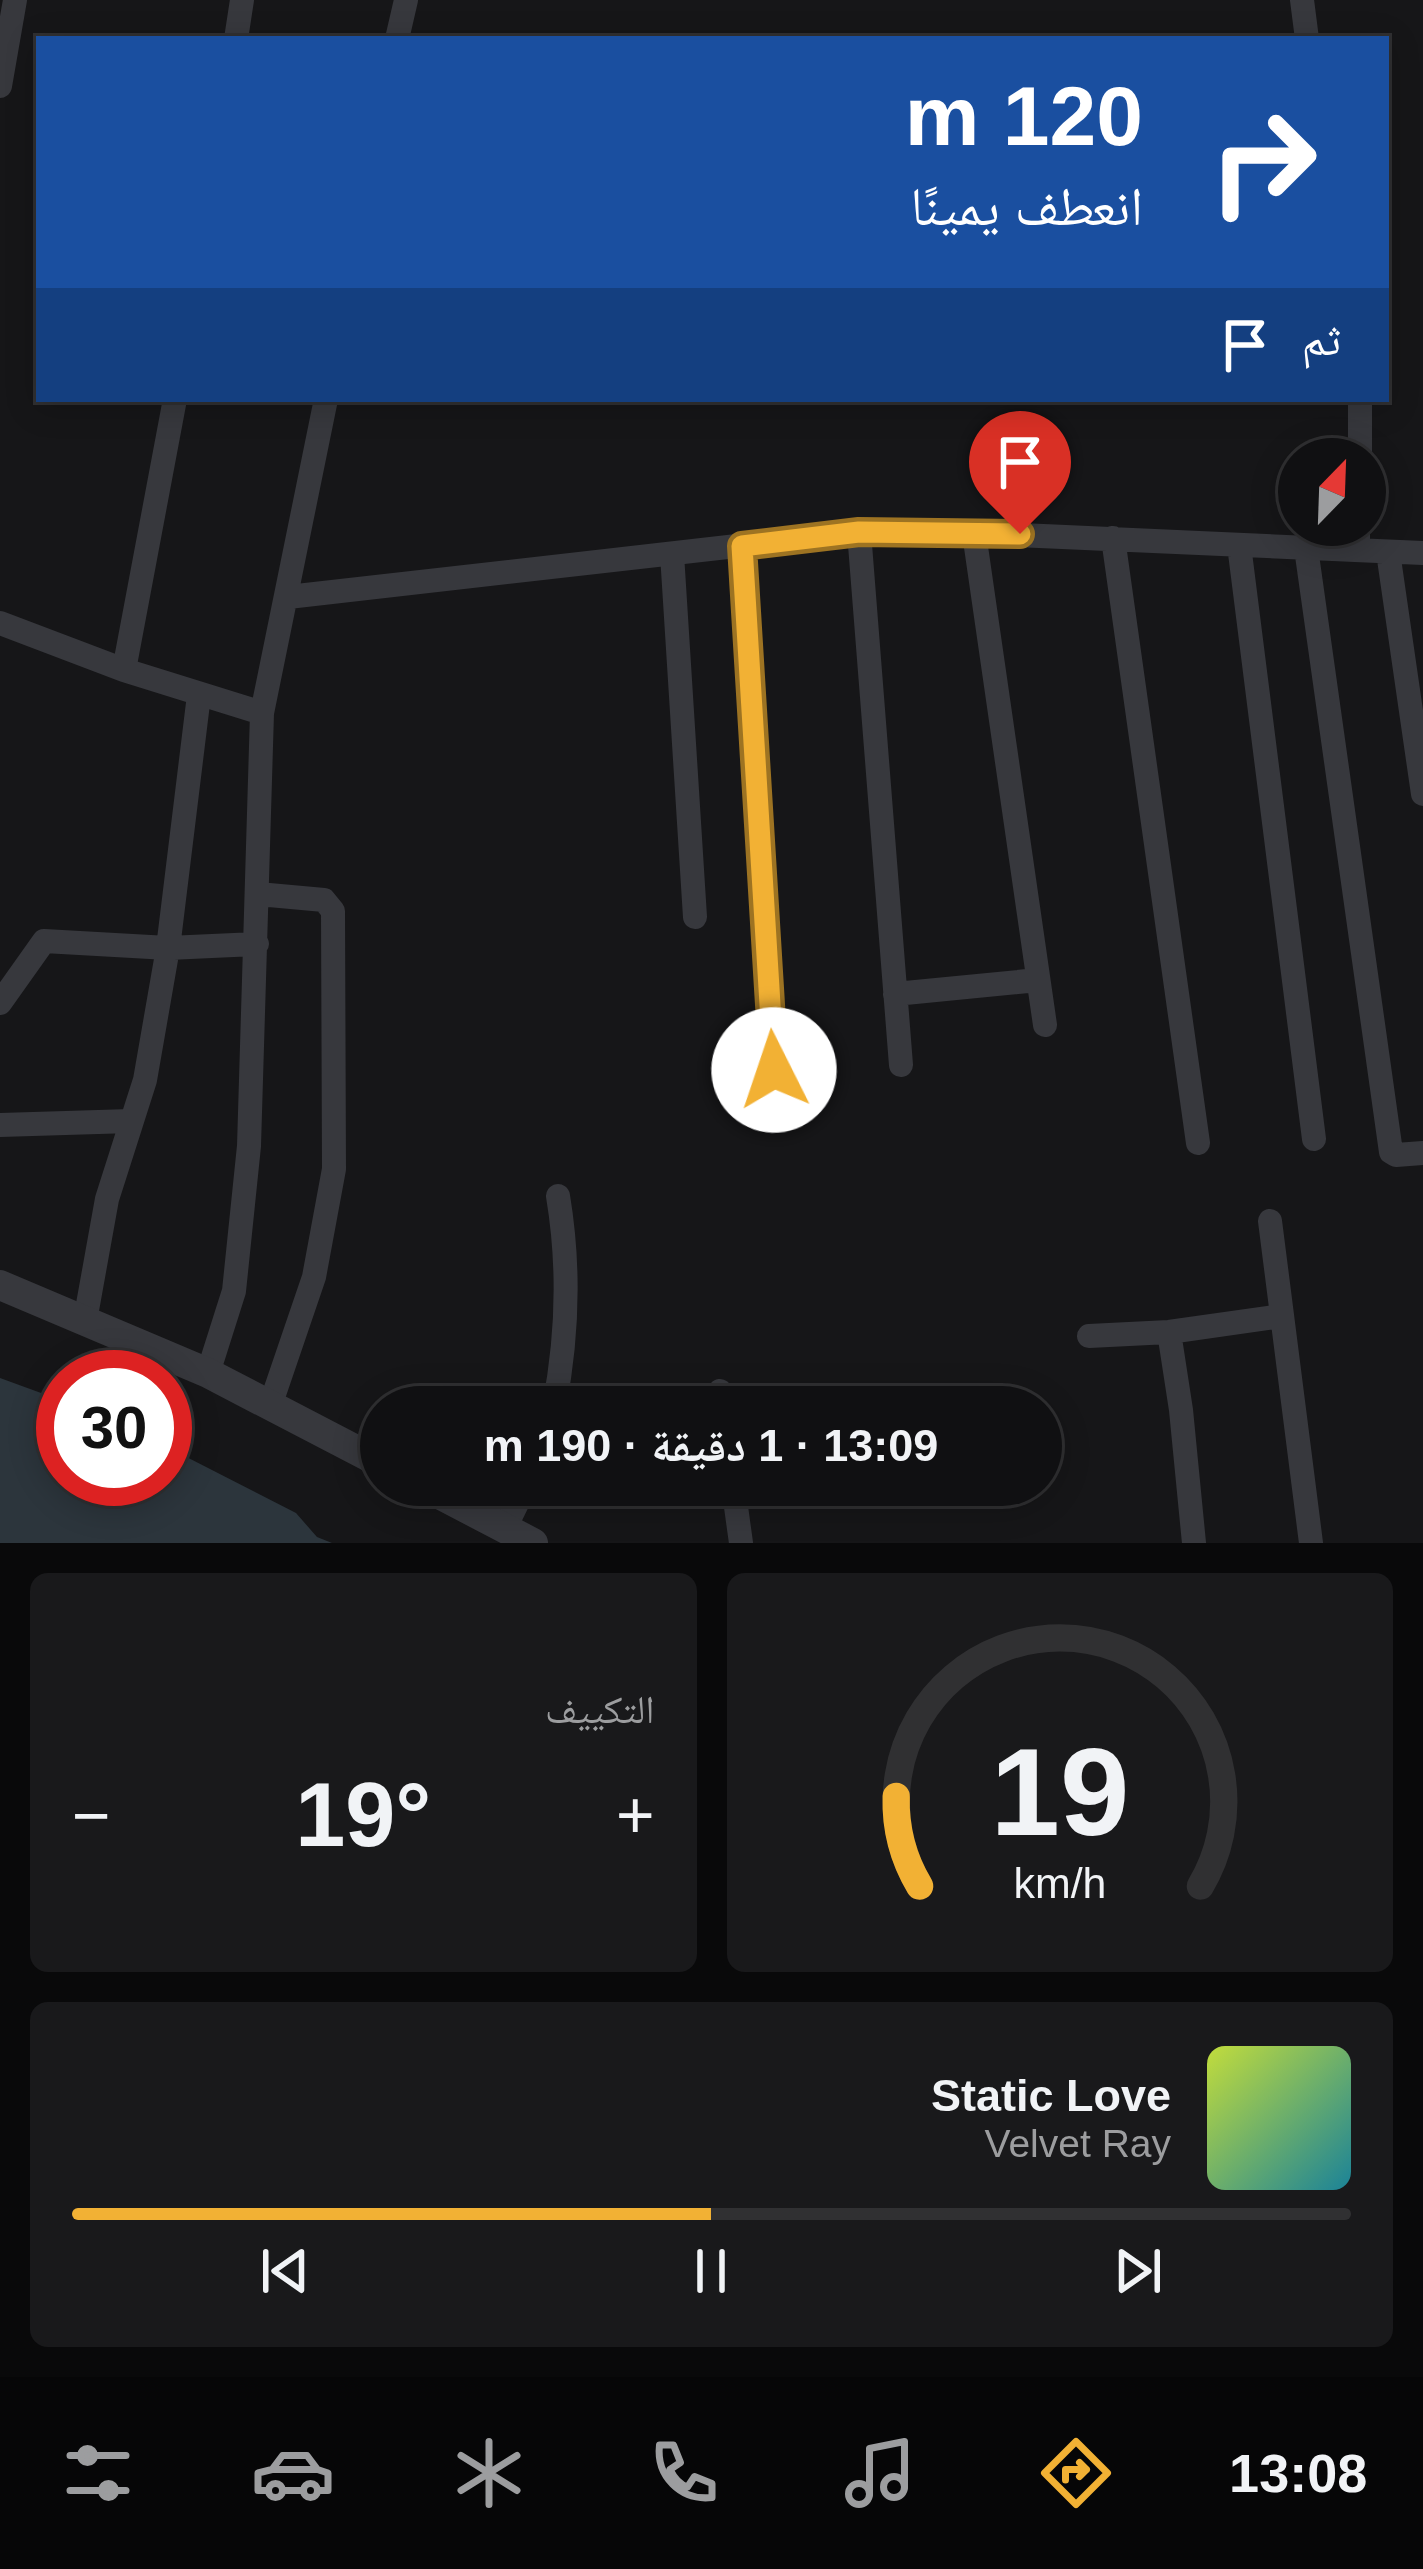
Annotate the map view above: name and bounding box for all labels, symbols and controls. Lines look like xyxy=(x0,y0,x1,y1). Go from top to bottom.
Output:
text: 120 m xyxy=(905,69,1143,163)
icon: right xyxy=(1185,84,1341,240)
text: انعطف يمينًا xyxy=(910,176,1143,236)
icon: arrive xyxy=(1212,312,1278,378)
text: ثم xyxy=(1302,314,1341,365)
pin xyxy=(969,411,1071,534)
icon: arrive xyxy=(987,429,1053,495)
north arrow xyxy=(1278,438,1386,546)
map controls xyxy=(1278,438,1386,546)
position arrow xyxy=(711,1007,837,1133)
speed limit sign: 30 xyxy=(36,1350,192,1506)
text: 13:09 · 1 دقيقة · 190 m xyxy=(484,1420,938,1471)
text: التكييف xyxy=(545,1688,655,1731)
text: 19 xyxy=(990,1722,1129,1861)
text: 19° xyxy=(295,1765,431,1865)
text: − xyxy=(72,1778,111,1852)
text: + xyxy=(616,1778,654,1852)
text: km/h xyxy=(1013,1858,1106,1906)
text: Static Love xyxy=(931,2070,1171,2121)
text: Velvet Ray xyxy=(985,2122,1171,2165)
icon: previous xyxy=(252,2238,318,2304)
icon: pause xyxy=(678,2238,744,2304)
icon: next xyxy=(1105,2238,1171,2304)
icon: filters xyxy=(56,2431,140,2515)
icon: car xyxy=(251,2431,335,2515)
icon: climate xyxy=(447,2431,531,2515)
icon: phone xyxy=(642,2431,726,2515)
icon: music xyxy=(838,2431,922,2515)
icon: directions xyxy=(1034,2431,1118,2515)
text: 13:08 xyxy=(1229,2443,1367,2503)

